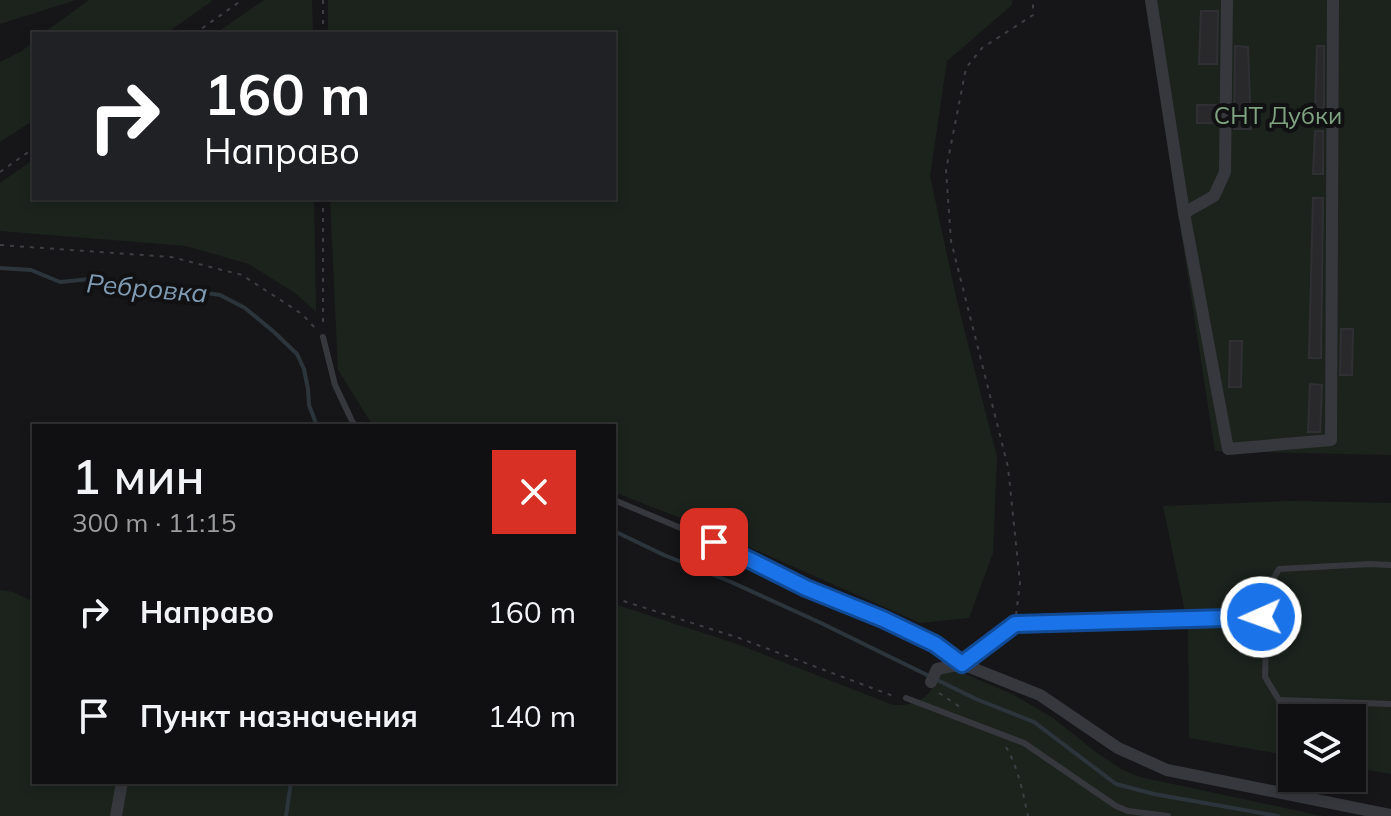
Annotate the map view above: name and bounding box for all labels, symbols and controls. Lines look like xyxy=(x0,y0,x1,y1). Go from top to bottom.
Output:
text: 160 m xyxy=(204,59,371,129)
icon: right xyxy=(72,64,176,168)
park label: СНТ Дубки xyxy=(1214,100,1342,130)
text: Направо xyxy=(204,128,360,173)
water label: Ребровка xyxy=(85,266,209,310)
text: 1 мин xyxy=(72,446,205,506)
button: close xyxy=(492,450,576,534)
text: 300 m · 11:15 xyxy=(72,506,236,539)
pin xyxy=(680,508,748,576)
icon: arrive xyxy=(692,520,736,564)
position arrow xyxy=(1219,575,1303,659)
icon: right xyxy=(72,590,116,634)
text: Направо xyxy=(140,593,274,631)
text: 160 m xyxy=(488,593,576,631)
icon: arrive xyxy=(72,694,116,738)
text: Пункт назначения xyxy=(140,697,418,735)
text: 140 m xyxy=(488,697,576,735)
map controls xyxy=(1278,704,1366,792)
button: layers xyxy=(1278,704,1366,792)

